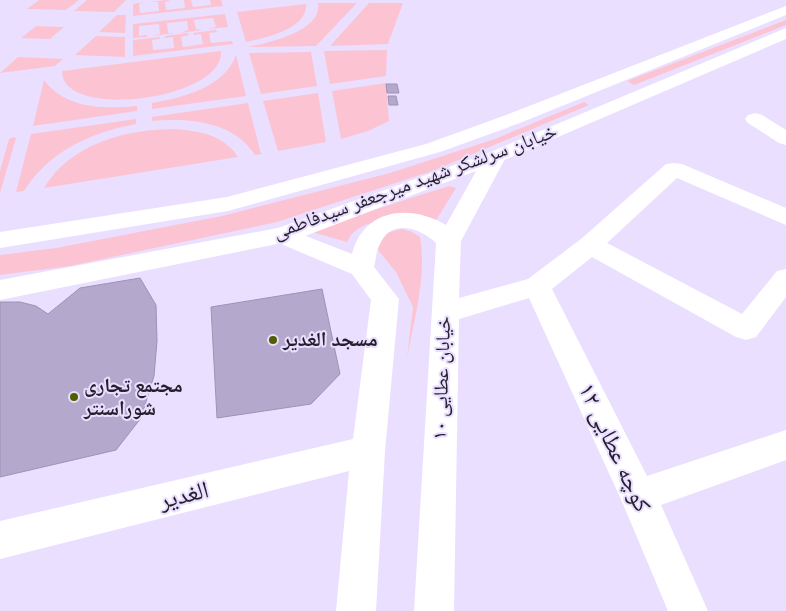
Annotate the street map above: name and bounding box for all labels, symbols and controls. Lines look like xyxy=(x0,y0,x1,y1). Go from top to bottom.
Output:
street label: خیابان سرلشکر شهید میرجعفر سیدفاطمی xyxy=(269,116,562,247)
street label: خیابان عطایی ۱۰ xyxy=(425,315,459,440)
place label: مسجد الغدیر xyxy=(282,325,378,355)
marker: مسجد الغدیر xyxy=(267,334,279,346)
place label: مجتمع تجاری شوراسنتر xyxy=(83,371,183,424)
street label: کوچه عطایی ۱۲ xyxy=(568,377,660,519)
marker: مجتمع تجاری شوراسنتر xyxy=(68,391,80,403)
street label: الغدیر xyxy=(154,472,213,520)

